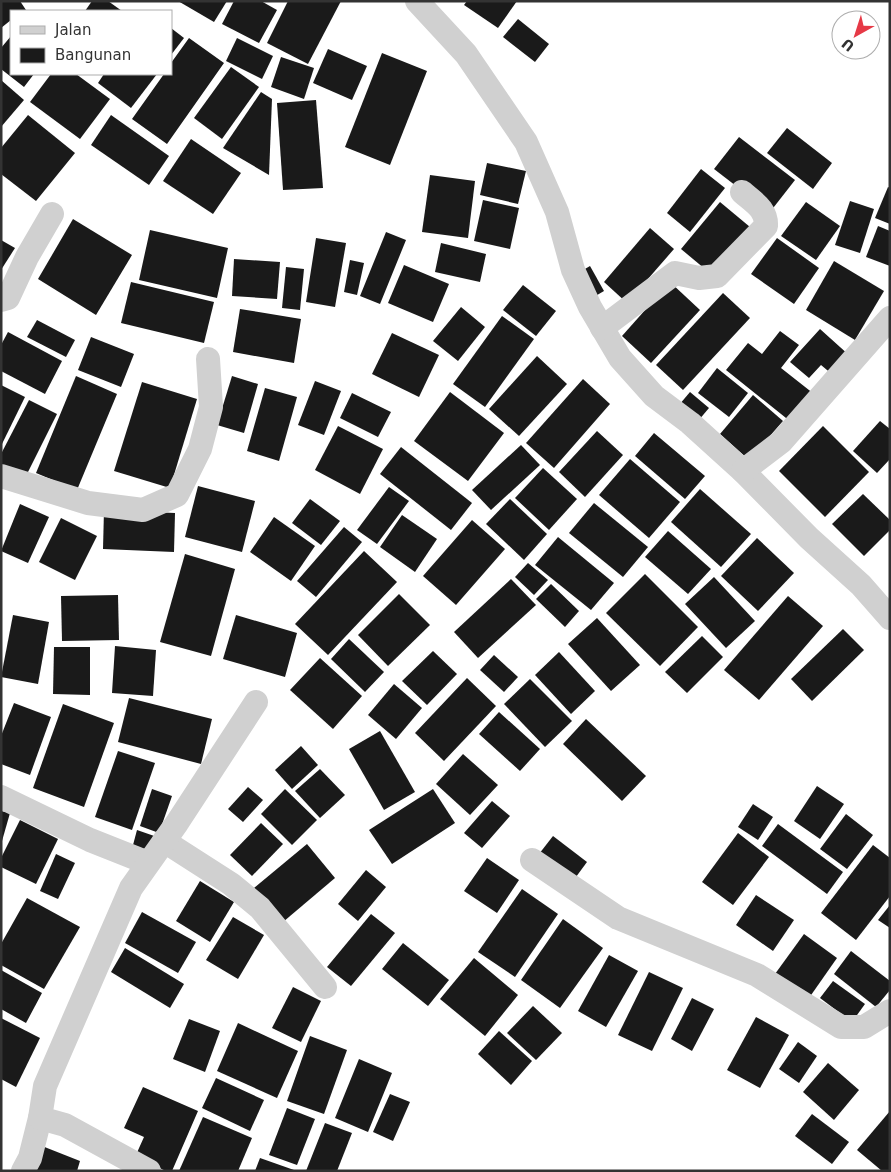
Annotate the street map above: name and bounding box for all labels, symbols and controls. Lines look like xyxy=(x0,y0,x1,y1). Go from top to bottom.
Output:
legend xyxy=(10,10,172,75)
north arrow xyxy=(831,10,881,60)
text: Jalan xyxy=(54,21,91,39)
text: U xyxy=(838,35,857,55)
text: Bangunan xyxy=(55,46,131,64)

